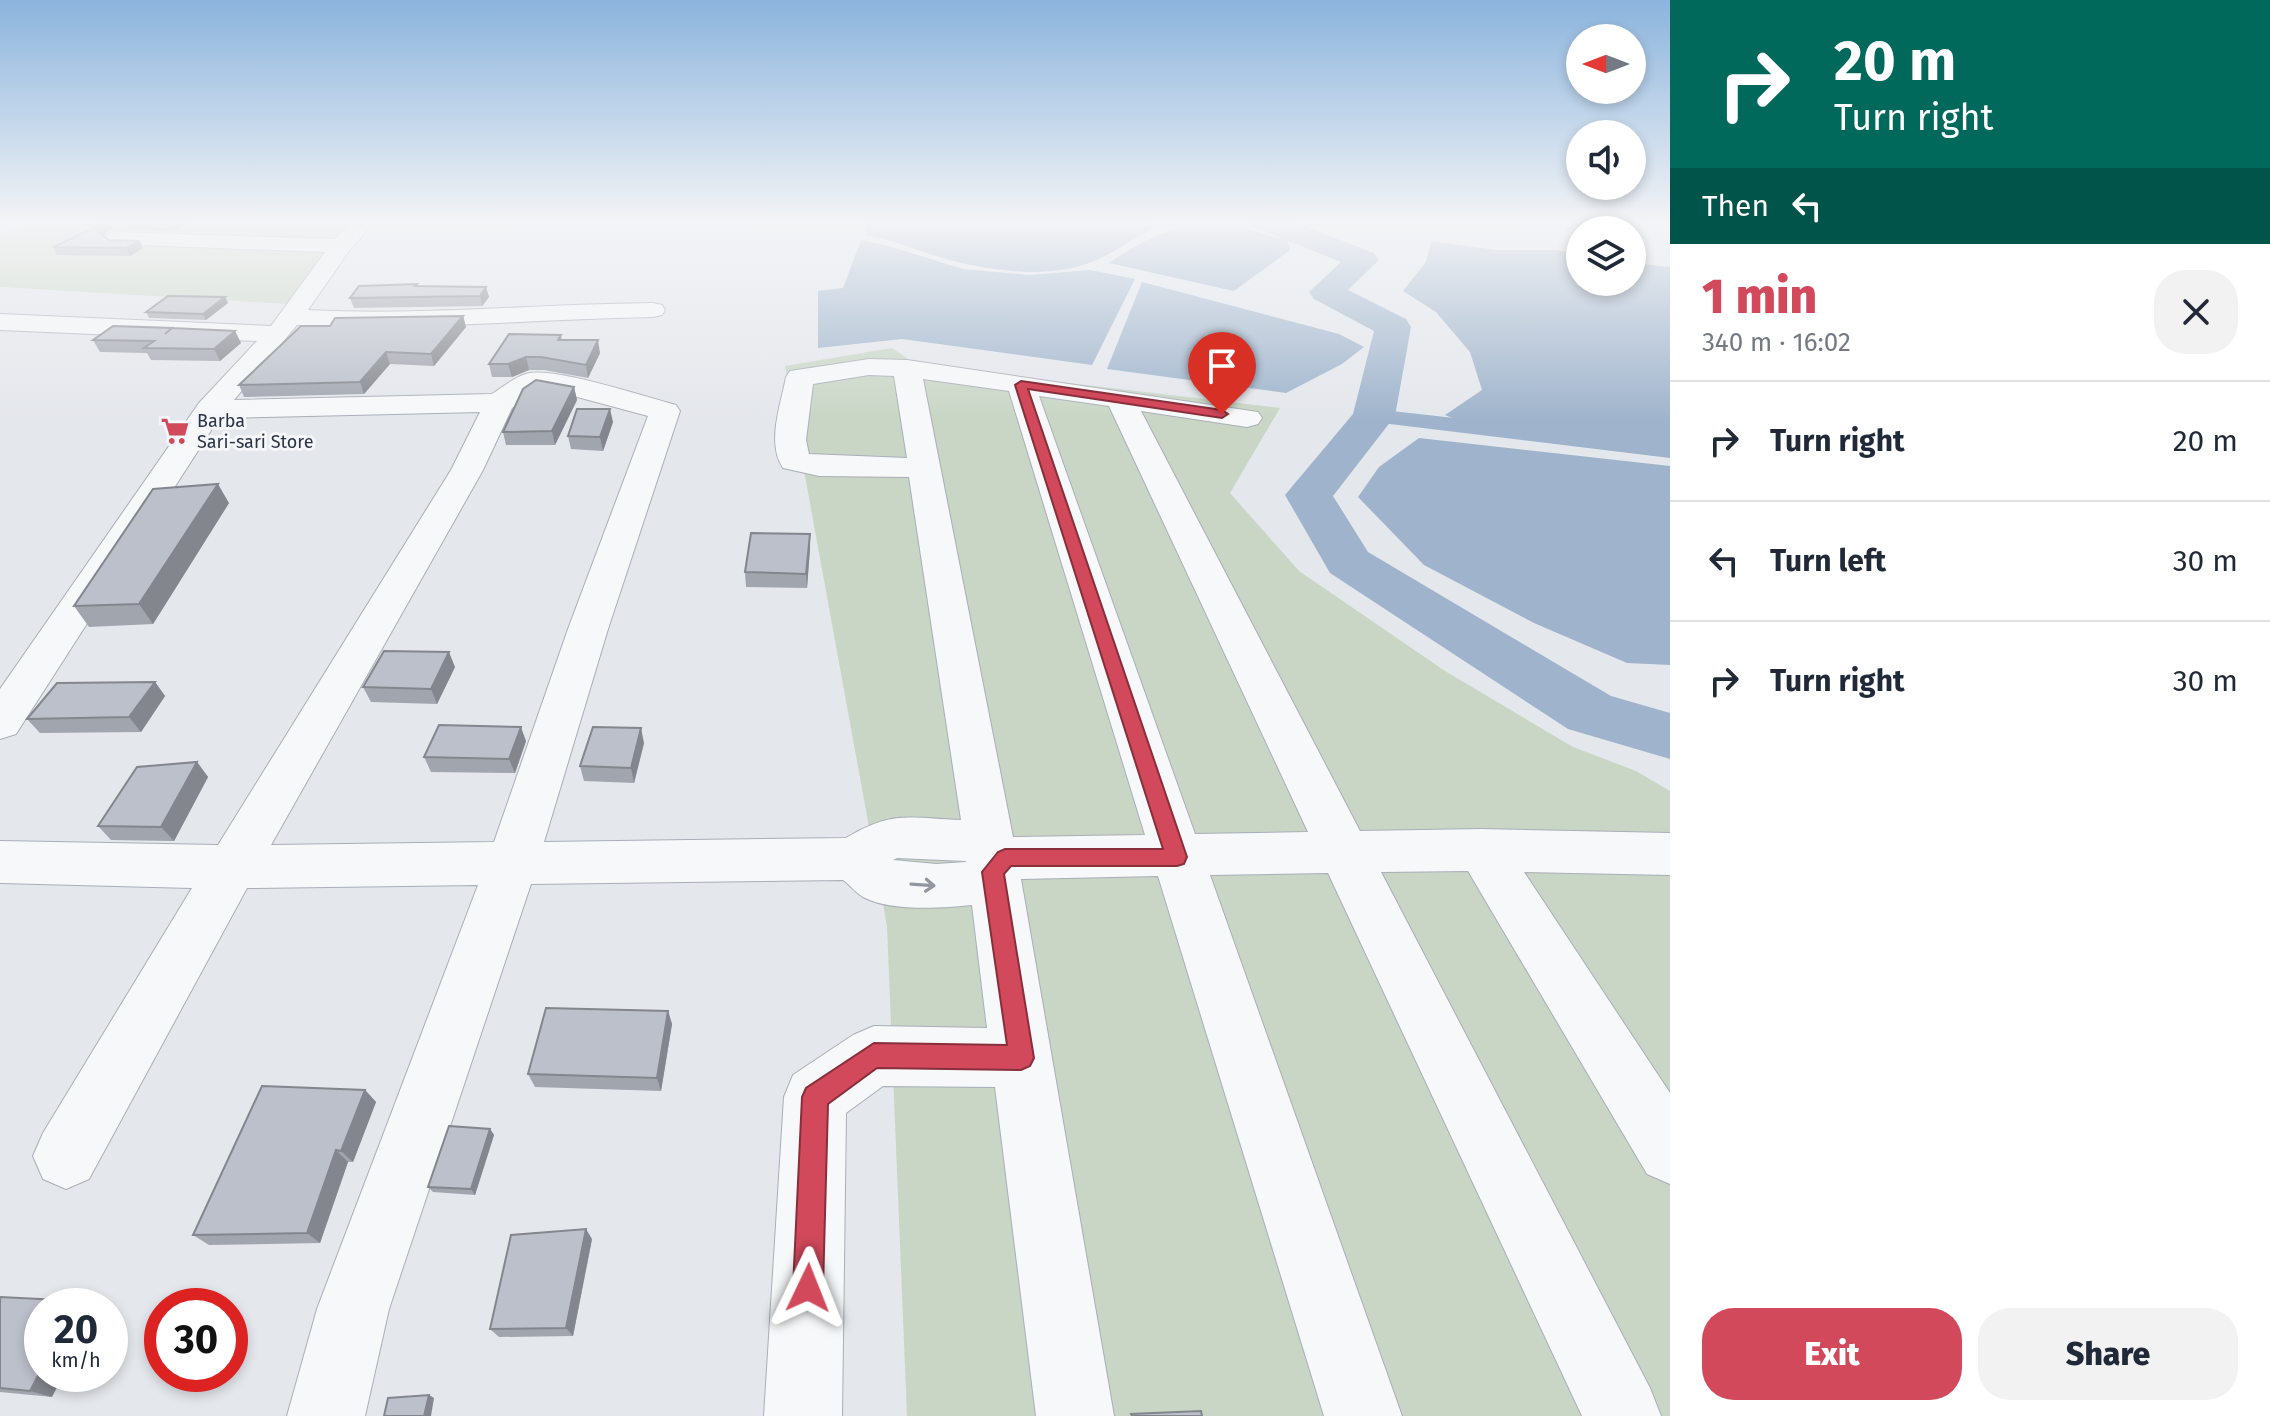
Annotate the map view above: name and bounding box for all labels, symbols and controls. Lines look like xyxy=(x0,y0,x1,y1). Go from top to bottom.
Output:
north arrow xyxy=(1566,24,1646,104)
map controls xyxy=(1566,24,1646,296)
text: 20 m xyxy=(1834,28,1956,95)
icon: right xyxy=(1702,32,1806,136)
text: Turn right xyxy=(1834,96,1994,140)
button: sound xyxy=(1566,120,1646,200)
icon: left xyxy=(1785,184,1829,228)
text: Then xyxy=(1702,188,1769,224)
button: layers xyxy=(1566,216,1646,296)
text: 1 min xyxy=(1702,268,1817,326)
button: close xyxy=(2154,270,2238,354)
text: 340 m · 16:02 xyxy=(1702,327,1851,358)
pin xyxy=(1188,332,1256,414)
icon: arrive xyxy=(1200,344,1244,388)
place label: Barba Sari-sari Store xyxy=(197,410,313,453)
supermarket icon: Barba Sari-sari Store xyxy=(160,416,190,446)
icon: right xyxy=(1702,419,1746,463)
text: Turn right xyxy=(1770,423,1905,459)
text: 20 m xyxy=(2173,423,2238,459)
icon: left xyxy=(1702,539,1746,583)
text: Turn left xyxy=(1770,543,1886,579)
text: 30 m xyxy=(2173,543,2238,579)
icon: right xyxy=(1702,659,1746,703)
text: Turn right xyxy=(1770,663,1905,699)
text: 30 m xyxy=(2173,663,2238,699)
one-way arrow xyxy=(910,878,936,893)
position arrow xyxy=(766,1246,850,1330)
speed limit sign: 30 xyxy=(144,1288,248,1392)
text: 20 xyxy=(54,1306,98,1354)
button: Exit xyxy=(1702,1308,1962,1400)
button: Share xyxy=(1978,1308,2238,1400)
text: km/h xyxy=(51,1348,101,1372)

